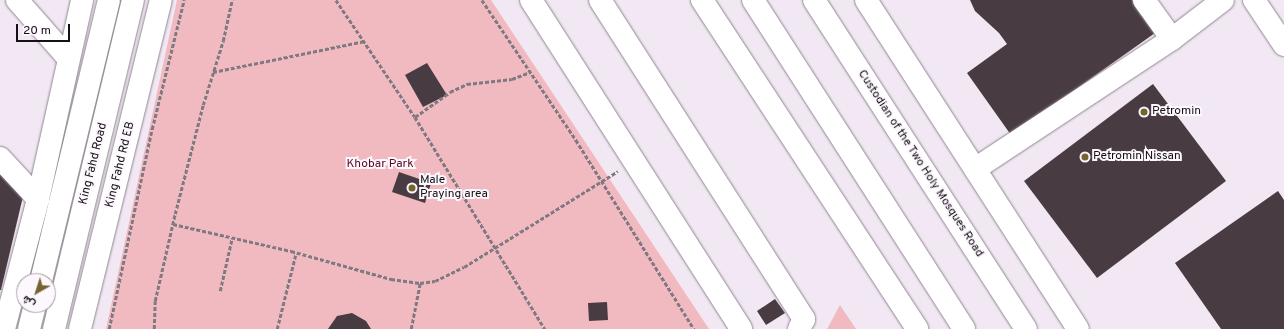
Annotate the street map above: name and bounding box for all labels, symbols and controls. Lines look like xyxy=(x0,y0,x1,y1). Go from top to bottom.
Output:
scale bar xyxy=(18,16,72,42)
text: 20 m xyxy=(23,23,51,39)
street label: Custodian of the Two Holy Mosques Road xyxy=(854,67,986,261)
place label: Petromin xyxy=(1152,105,1201,119)
marker: Petromin xyxy=(1139,107,1149,117)
street label: King Fahd Rd EB xyxy=(103,120,139,210)
street label: King Fahd Road xyxy=(77,122,111,206)
place label: Petromin Nissan xyxy=(1093,150,1181,164)
marker: Petromin Nissan xyxy=(1080,152,1090,162)
park label: Khobar Park xyxy=(346,158,414,172)
place label: Male Praying area xyxy=(420,174,488,202)
marker: Male Praying area xyxy=(407,183,417,193)
north arrow xyxy=(16,273,56,313)
text: ش xyxy=(20,292,39,311)

